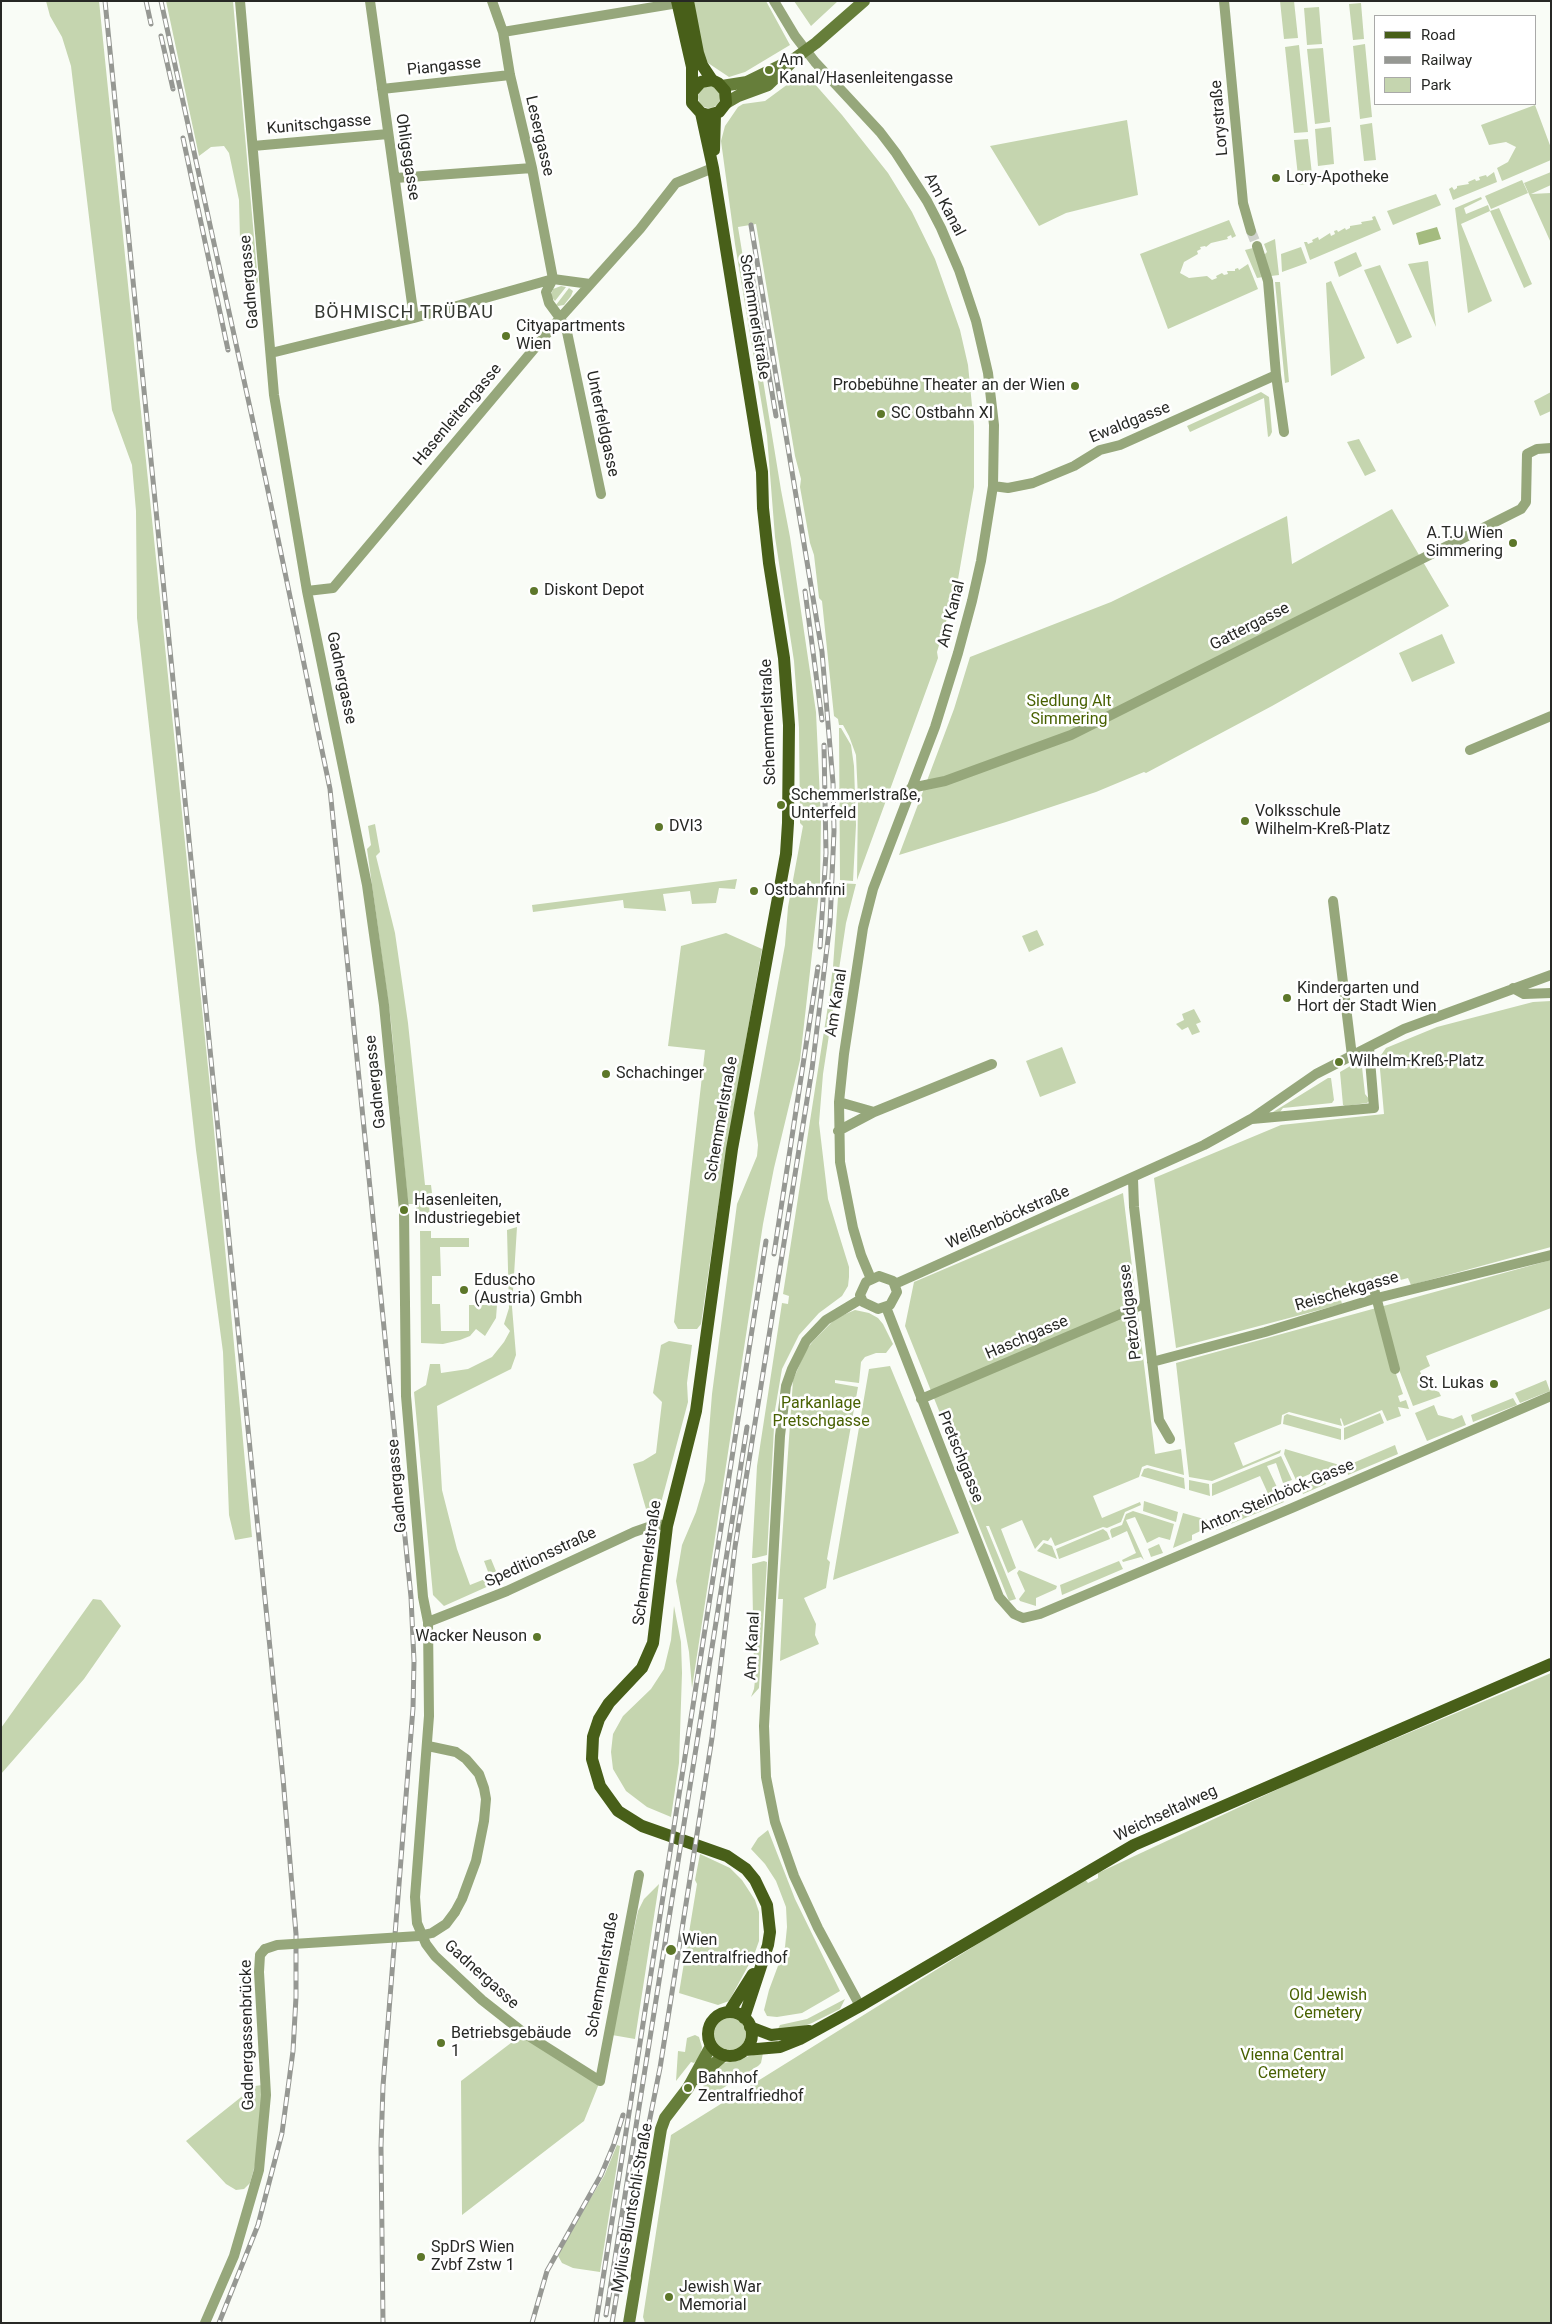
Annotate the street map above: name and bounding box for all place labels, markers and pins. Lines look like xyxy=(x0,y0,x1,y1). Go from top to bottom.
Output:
place label: Am Kanal/Hasenleitengasse xyxy=(779,51,953,89)
marker: Am Kanal/Hasenleitengasse xyxy=(763,64,775,76)
place label: Lory-Apotheke xyxy=(1286,168,1389,188)
marker: Lory-Apotheke xyxy=(1270,172,1282,184)
place label: Cityapartments Wien xyxy=(516,317,625,355)
marker: Cityapartments Wien xyxy=(500,330,512,342)
place label: Probebühne Theater an der Wien xyxy=(833,376,1065,396)
marker: Probebühne Theater an der Wien xyxy=(1069,380,1081,392)
place label: SC Ostbahn XI xyxy=(891,404,993,424)
marker: SC Ostbahn XI xyxy=(875,408,887,420)
place label: A.T.U Wien Simmering xyxy=(1426,524,1503,562)
marker: A.T.U Wien Simmering xyxy=(1507,537,1519,549)
place label: Diskont Depot xyxy=(544,581,644,601)
marker: Diskont Depot xyxy=(528,585,540,597)
place label: Schemmerlstraße, Unterfeld xyxy=(791,786,920,824)
marker: Schemmerlstraße, Unterfeld xyxy=(775,799,787,811)
place label: Volksschule Wilhelm-Kreß-Platz xyxy=(1255,802,1390,840)
marker: Volksschule Wilhelm-Kreß-Platz xyxy=(1239,815,1251,827)
place label: DVI3 xyxy=(669,817,703,837)
marker: DVI3 xyxy=(653,821,665,833)
place label: Ostbahnfini xyxy=(764,881,845,901)
marker: Ostbahnfini xyxy=(748,885,760,897)
place label: Kindergarten und Hort der Stadt Wien xyxy=(1297,979,1437,1017)
marker: Kindergarten und Hort der Stadt Wien xyxy=(1281,992,1293,1004)
place label: Wilhelm-Kreß-Platz xyxy=(1349,1052,1484,1072)
marker: Wilhelm-Kreß-Platz xyxy=(1333,1056,1345,1068)
place label: Schachinger xyxy=(616,1064,704,1084)
marker: Schachinger xyxy=(600,1068,612,1080)
place label: Hasenleiten, Industriegebiet xyxy=(414,1191,520,1229)
marker: Hasenleiten, Industriegebiet xyxy=(398,1204,410,1216)
place label: Eduscho (Austria) Gmbh xyxy=(474,1271,582,1309)
marker: Eduscho (Austria) Gmbh xyxy=(458,1284,470,1296)
place label: St. Lukas xyxy=(1419,1374,1484,1394)
marker: St. Lukas xyxy=(1488,1378,1500,1390)
place label: Wacker Neuson xyxy=(415,1627,527,1647)
marker: Wacker Neuson xyxy=(531,1631,543,1643)
place label: Wien Zentralfriedhof xyxy=(682,1931,788,1969)
marker: Wien Zentralfriedhof xyxy=(664,1943,678,1957)
place label: Betriebsgebäude 1 xyxy=(451,2024,571,2062)
marker: Betriebsgebäude 1 xyxy=(435,2037,447,2049)
place label: Bahnhof Zentralfriedhof xyxy=(698,2069,804,2107)
marker: Bahnhof Zentralfriedhof xyxy=(682,2082,694,2094)
place label: SpDrS Wien Zvbf Zstw 1 xyxy=(431,2238,515,2276)
marker: SpDrS Wien Zvbf Zstw 1 xyxy=(415,2251,427,2263)
place label: Jewish War Memorial xyxy=(679,2278,761,2316)
marker: Jewish War Memorial xyxy=(663,2291,675,2303)

